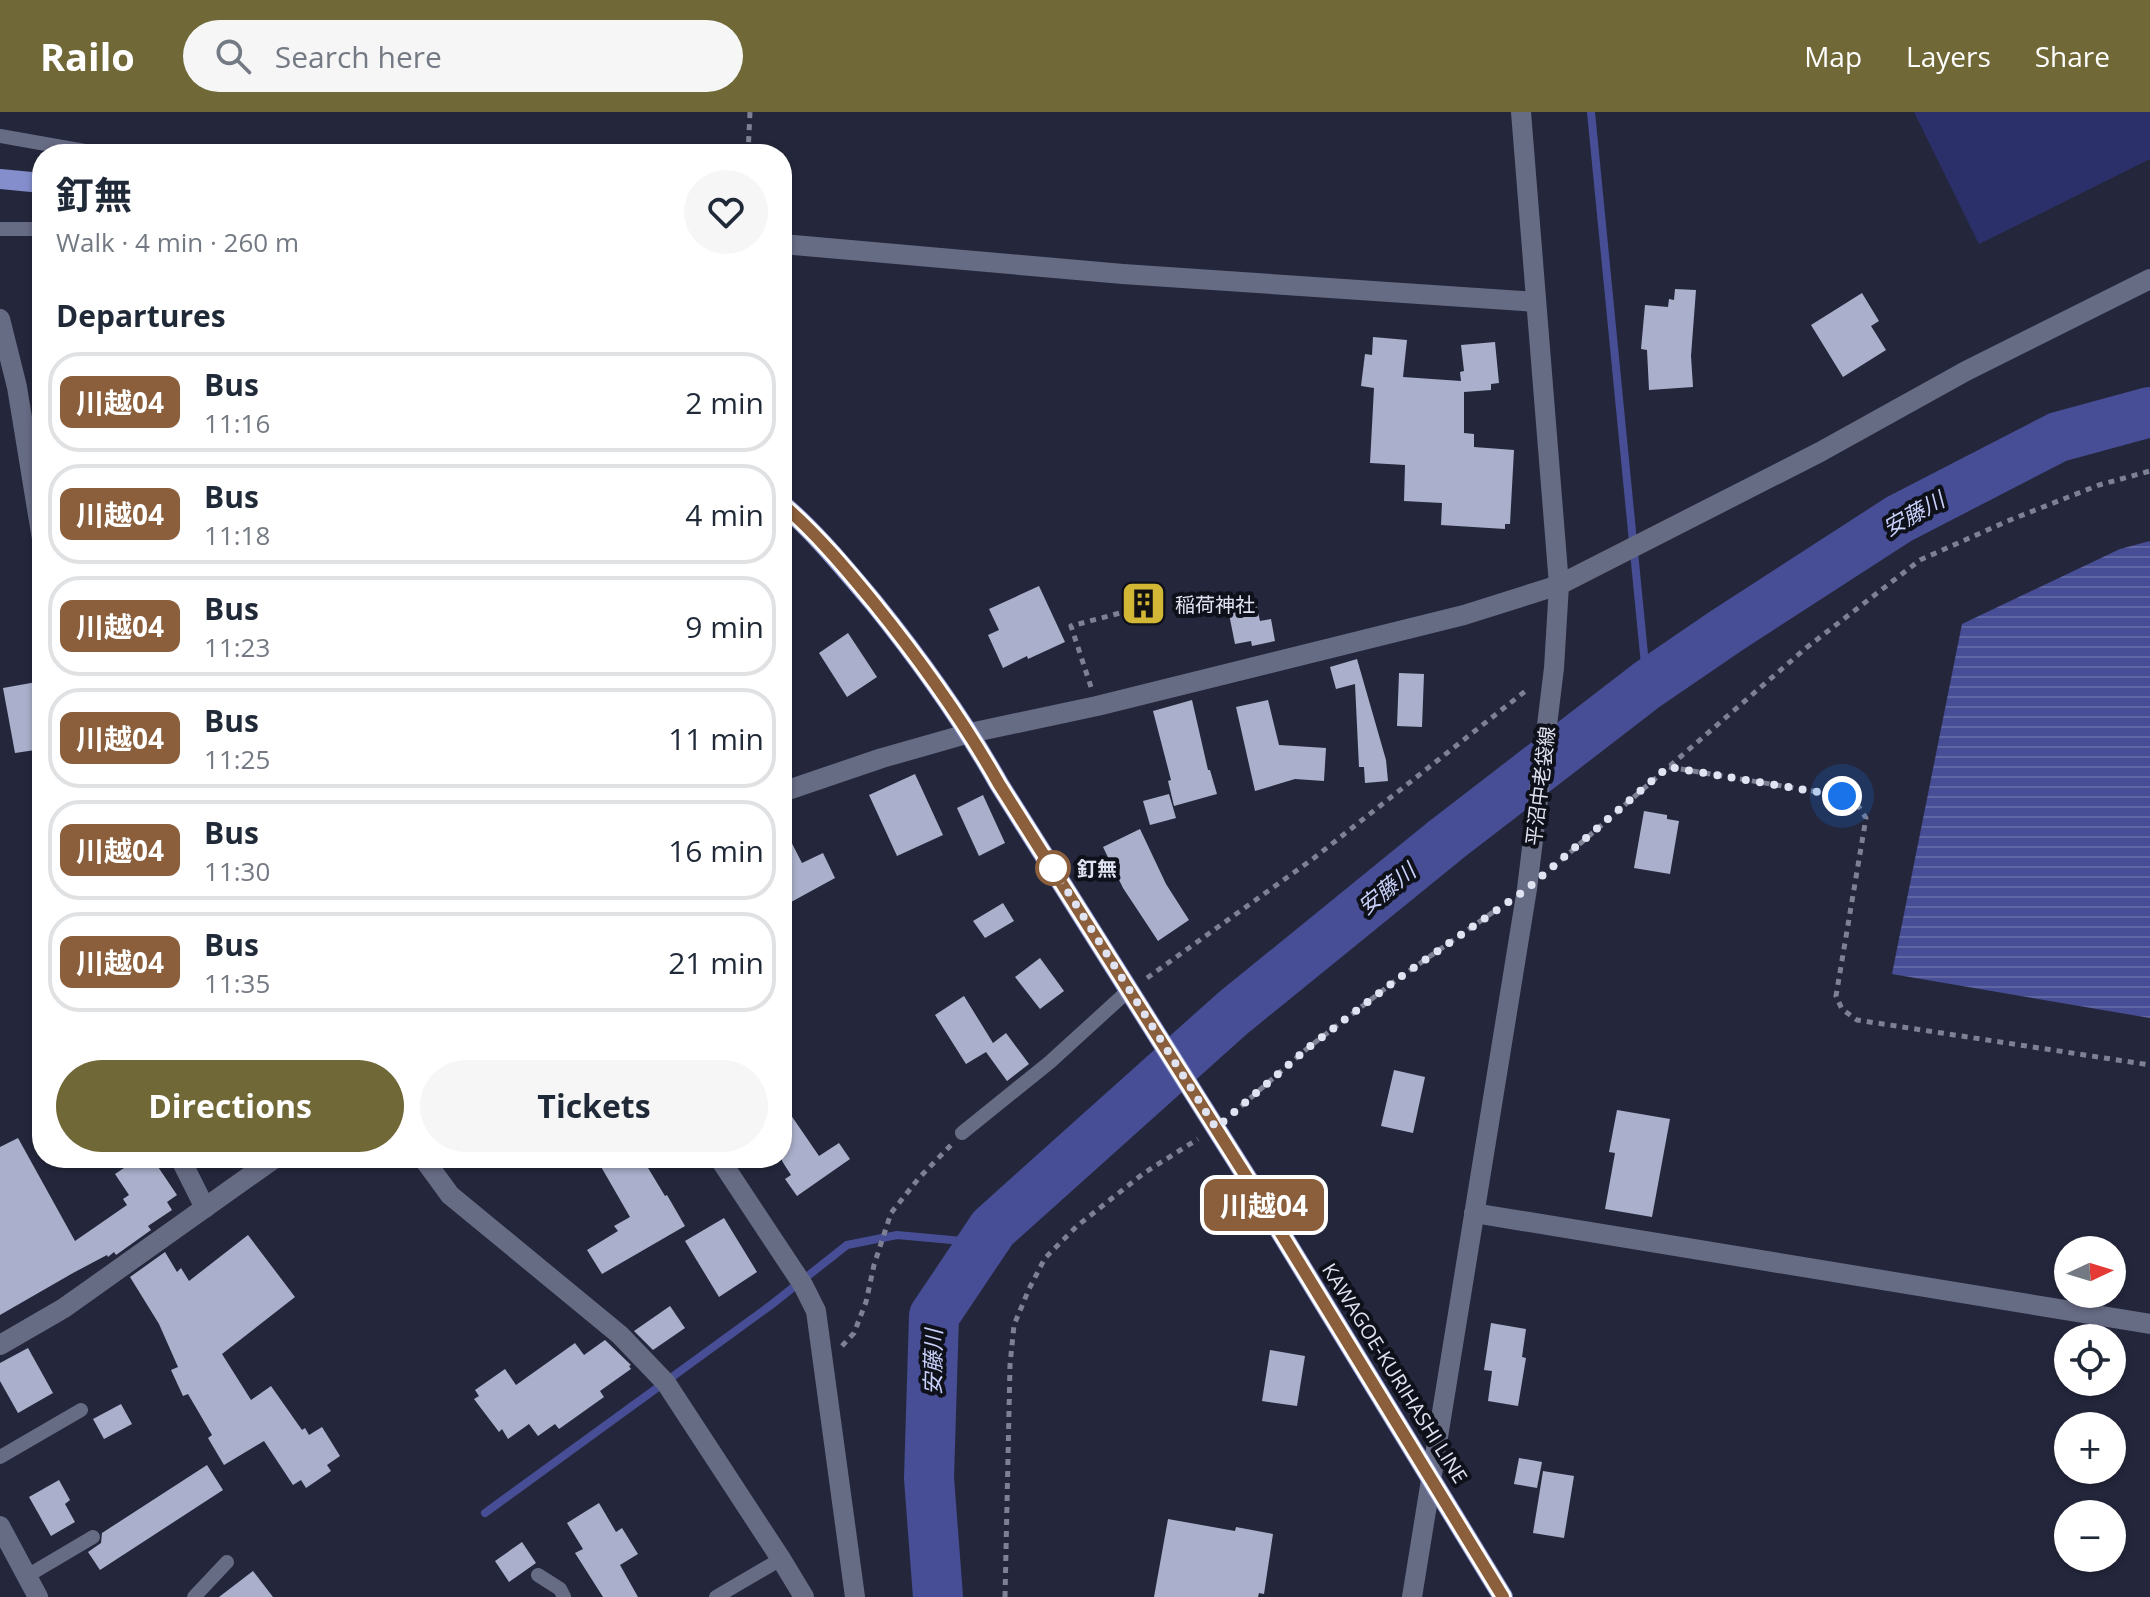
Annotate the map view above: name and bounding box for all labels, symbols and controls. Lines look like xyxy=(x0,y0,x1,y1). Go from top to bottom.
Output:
search box xyxy=(183,20,743,92)
text: Railo xyxy=(40,30,135,82)
icon: search xyxy=(211,34,255,78)
text: Search here xyxy=(275,36,442,77)
text: Map xyxy=(1804,37,1862,75)
text: Layers xyxy=(1906,37,1991,75)
text: Share xyxy=(2035,37,2110,75)
text: 釘無 xyxy=(56,168,132,220)
button: heart xyxy=(684,170,768,254)
text: Walk · 4 min · 260 m xyxy=(56,224,299,260)
text: Departures xyxy=(56,295,226,336)
text: Bus xyxy=(204,364,259,405)
text: 2 min xyxy=(685,382,764,423)
text: 川越04 xyxy=(76,383,164,421)
text: 11:16 xyxy=(204,405,270,441)
text: Bus xyxy=(204,476,259,517)
water label: 安藤川 xyxy=(1877,483,1951,542)
text: 4 min xyxy=(685,494,764,535)
text: 川越04 xyxy=(76,495,164,533)
text: 11:18 xyxy=(204,517,270,553)
building icon: 稲荷神社 xyxy=(1120,580,1168,628)
text: Bus xyxy=(204,588,259,629)
place label: 稲荷神社 xyxy=(1175,591,1255,618)
text: 9 min xyxy=(685,606,764,647)
text: 川越04 xyxy=(76,607,164,645)
text: 11:23 xyxy=(204,629,270,665)
text: Bus xyxy=(204,700,259,741)
text: 11 min xyxy=(668,718,764,759)
text: 川越04 xyxy=(76,719,164,757)
street label: 平沼中老袋線 xyxy=(1519,725,1561,847)
text: 11:25 xyxy=(204,741,270,777)
your location xyxy=(1822,776,1862,816)
text: Bus xyxy=(204,812,259,853)
text: 16 min xyxy=(668,830,764,871)
text: 川越04 xyxy=(76,831,164,869)
marker: 釘無 xyxy=(1036,851,1070,885)
text: 11:30 xyxy=(204,853,270,889)
water label: 安藤川 xyxy=(1351,854,1423,920)
place label: 釘無 xyxy=(1077,855,1117,882)
text: Bus xyxy=(204,924,259,965)
text: 21 min xyxy=(668,942,764,983)
text: 川越04 xyxy=(76,943,164,981)
text: 11:35 xyxy=(204,965,270,1001)
button: Directions xyxy=(56,1060,404,1152)
button: Tickets xyxy=(420,1060,768,1152)
line badge: 川越04 xyxy=(1208,1179,1320,1231)
text: 川越04 xyxy=(1220,1186,1308,1224)
north arrow xyxy=(2054,1236,2126,1308)
map controls xyxy=(2054,1236,2126,1572)
street label: KAWAGOE-KURIHASHI LINE xyxy=(1316,1258,1474,1488)
button: locate xyxy=(2054,1324,2126,1396)
water label: 安藤川 xyxy=(916,1327,948,1395)
button: + xyxy=(2054,1412,2126,1484)
button: − xyxy=(2054,1500,2126,1572)

